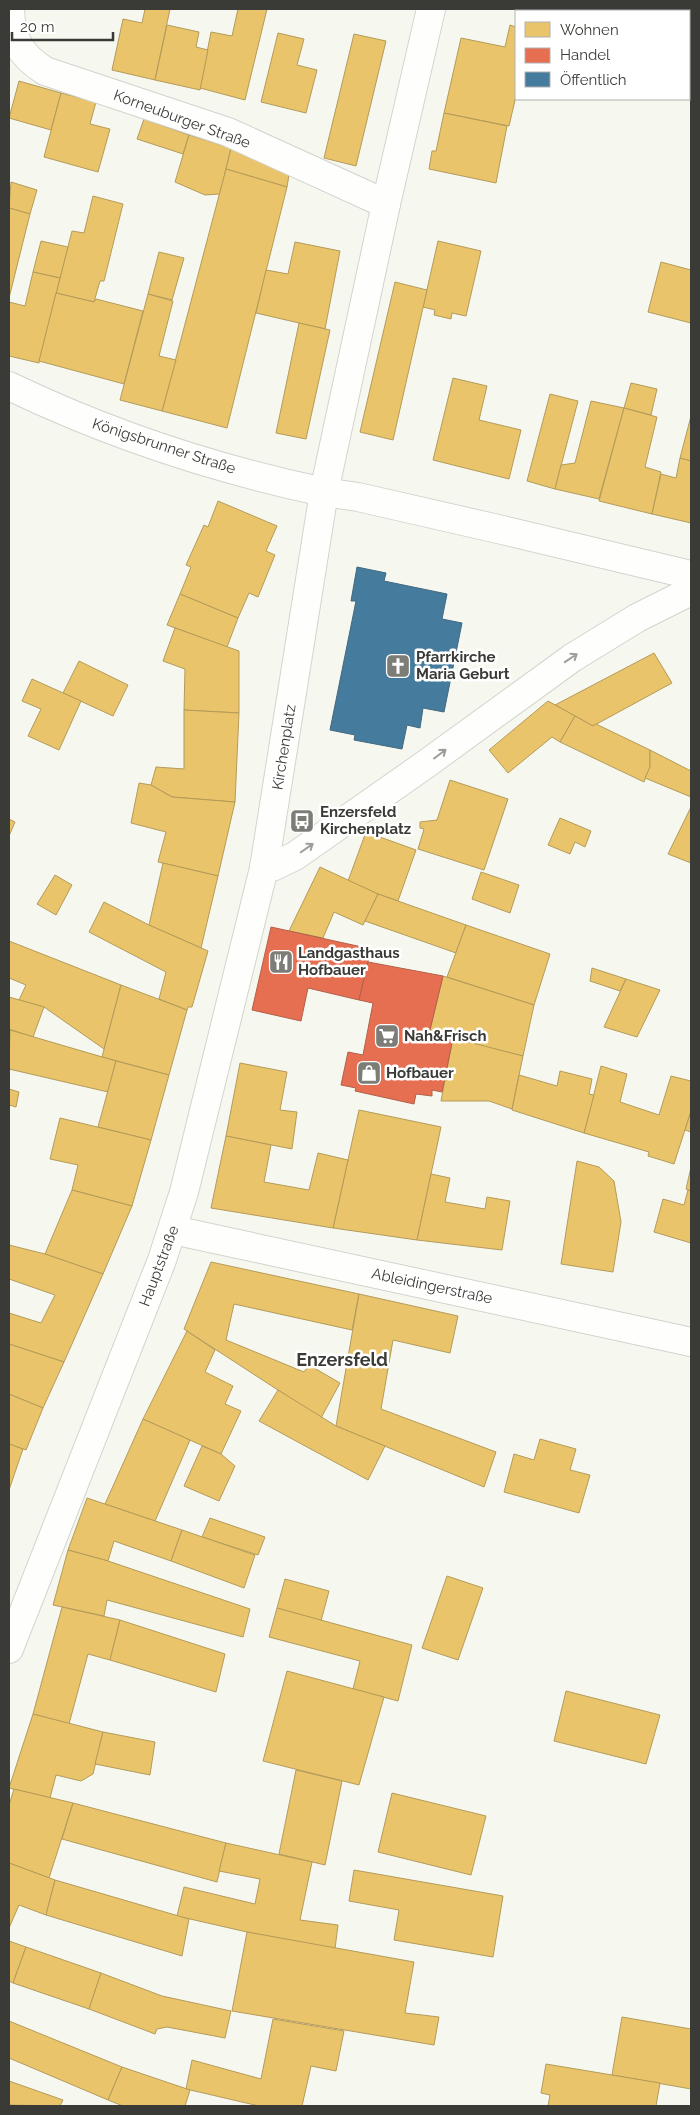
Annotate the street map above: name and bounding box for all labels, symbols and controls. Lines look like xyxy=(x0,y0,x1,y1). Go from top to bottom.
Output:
scale bar xyxy=(12,10,114,42)
legend xyxy=(515,10,690,100)
text: 20 m xyxy=(20,18,55,36)
text: Wohnen xyxy=(560,21,619,39)
text: Handel xyxy=(560,46,611,64)
text: Öffentlich xyxy=(560,70,627,89)
street label: Korneuburger Straße xyxy=(111,86,253,152)
street label: Königsbrunner Straße xyxy=(90,414,238,478)
place label: Pfarrkirche Maria Geburt xyxy=(416,648,510,683)
church icon: Pfarrkirche Maria Geburt xyxy=(385,653,411,679)
one-way arrow xyxy=(564,653,578,663)
street label: Kirchenplatz xyxy=(268,703,300,791)
one-way arrow xyxy=(433,749,447,759)
place label: Enzersfeld Kirchenplatz xyxy=(320,803,411,838)
bus stop icon: Enzersfeld Kirchenplatz xyxy=(289,808,315,834)
one-way arrow xyxy=(300,843,314,853)
place label: Landgasthaus Hofbauer xyxy=(298,944,400,979)
restaurant icon: Landgasthaus Hofbauer xyxy=(268,949,294,975)
supermarket icon: Nah&Frisch xyxy=(374,1023,400,1049)
place label: Nah&Frisch xyxy=(404,1027,486,1045)
shop icon: Hofbauer xyxy=(356,1060,382,1086)
place label: Hofbauer xyxy=(386,1064,454,1082)
street label: Hauptstraße xyxy=(135,1223,183,1309)
street label: Ableidingerstraße xyxy=(370,1264,494,1308)
district label: Enzersfeld xyxy=(296,1349,388,1370)

